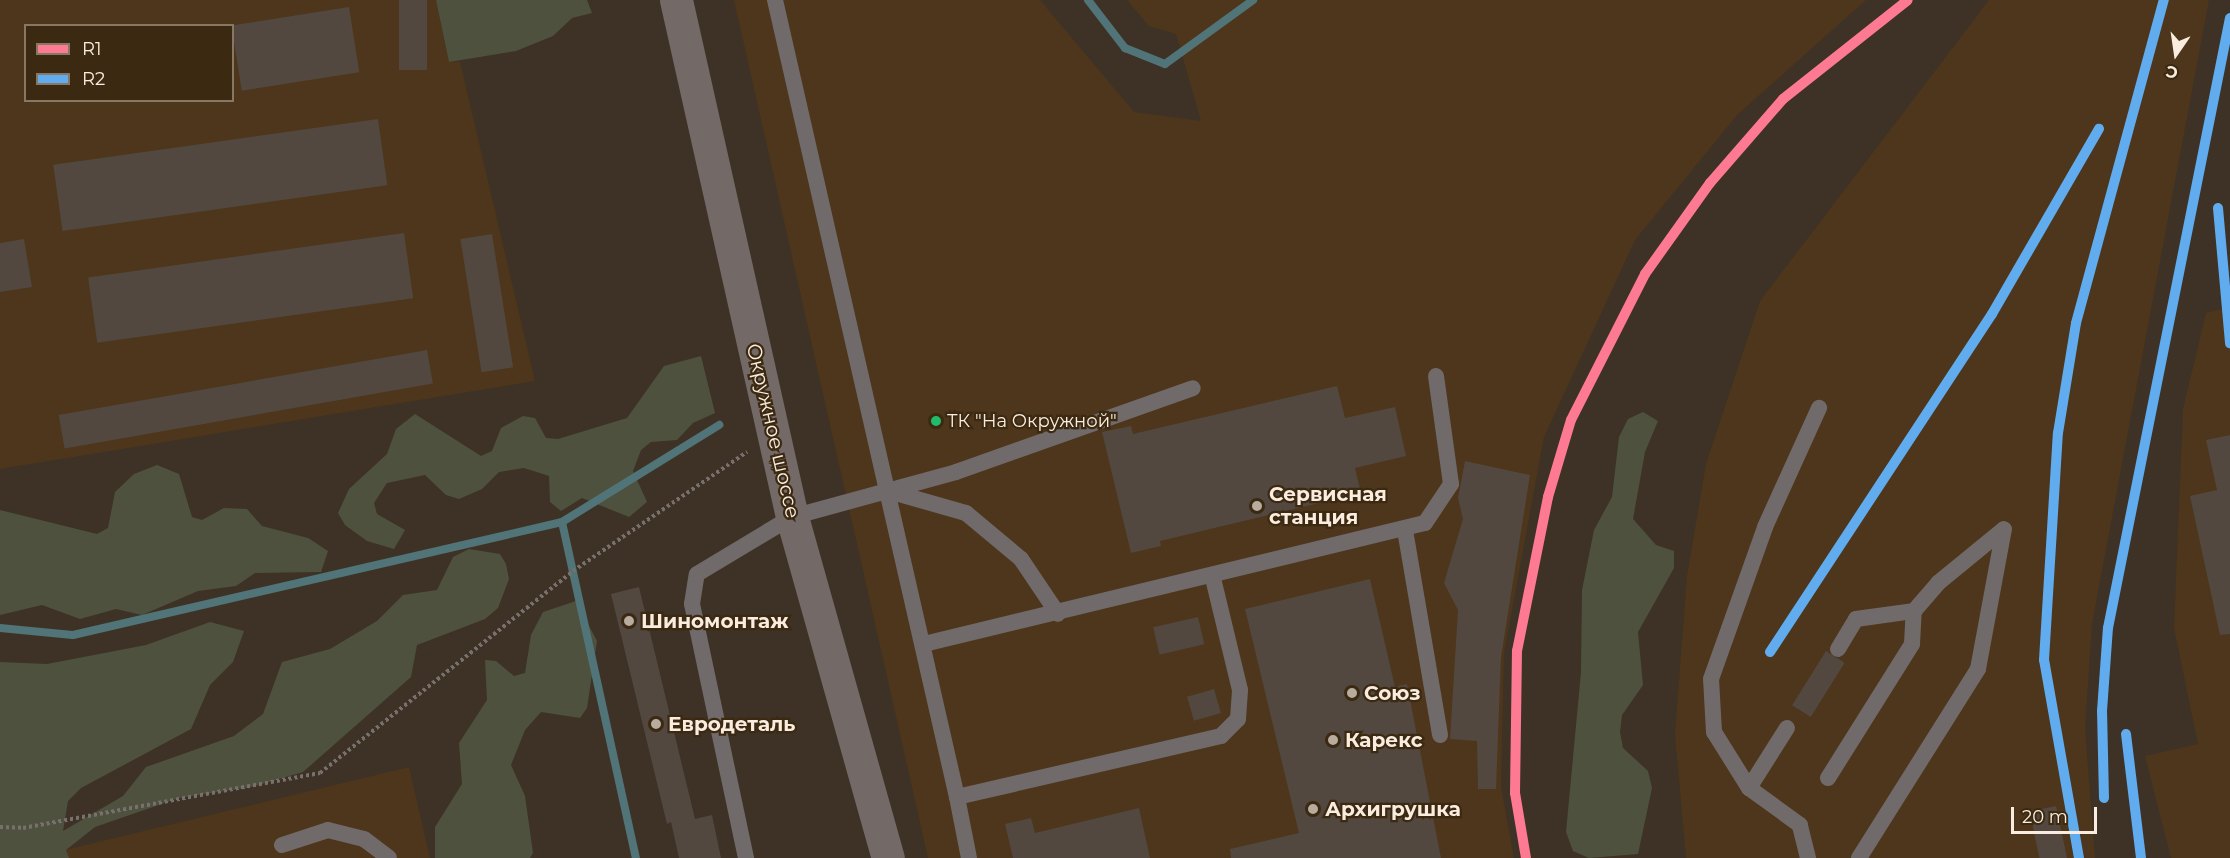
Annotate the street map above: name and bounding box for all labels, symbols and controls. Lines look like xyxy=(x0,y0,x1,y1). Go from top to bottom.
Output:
legend xyxy=(24,24,234,102)
north arrow xyxy=(2146,24,2206,84)
text: R1 xyxy=(82,38,102,60)
text: С xyxy=(2164,61,2180,83)
text: R2 xyxy=(82,68,105,90)
street label: Окружное шоссе xyxy=(741,341,805,521)
place label: ТК "На Окружной" xyxy=(947,410,1117,432)
marker: ТК "На Окружной" xyxy=(930,415,942,427)
place label: Сервисная станция xyxy=(1269,482,1387,529)
marker: Сервисная станция xyxy=(1250,499,1264,513)
place label: Шиномонтаж xyxy=(641,609,788,633)
marker: Шиномонтаж xyxy=(622,614,636,628)
place label: Союз xyxy=(1364,681,1421,705)
marker: Союз xyxy=(1345,686,1359,700)
place label: Евродеталь xyxy=(668,712,795,736)
marker: Евродеталь xyxy=(649,717,663,731)
place label: Карекс xyxy=(1345,728,1423,752)
marker: Карекс xyxy=(1326,733,1340,747)
scale bar xyxy=(2014,795,2100,833)
place label: Архигрушка xyxy=(1325,797,1461,821)
marker: Архигрушка xyxy=(1306,802,1320,816)
text: 20 m xyxy=(2022,806,2068,828)

